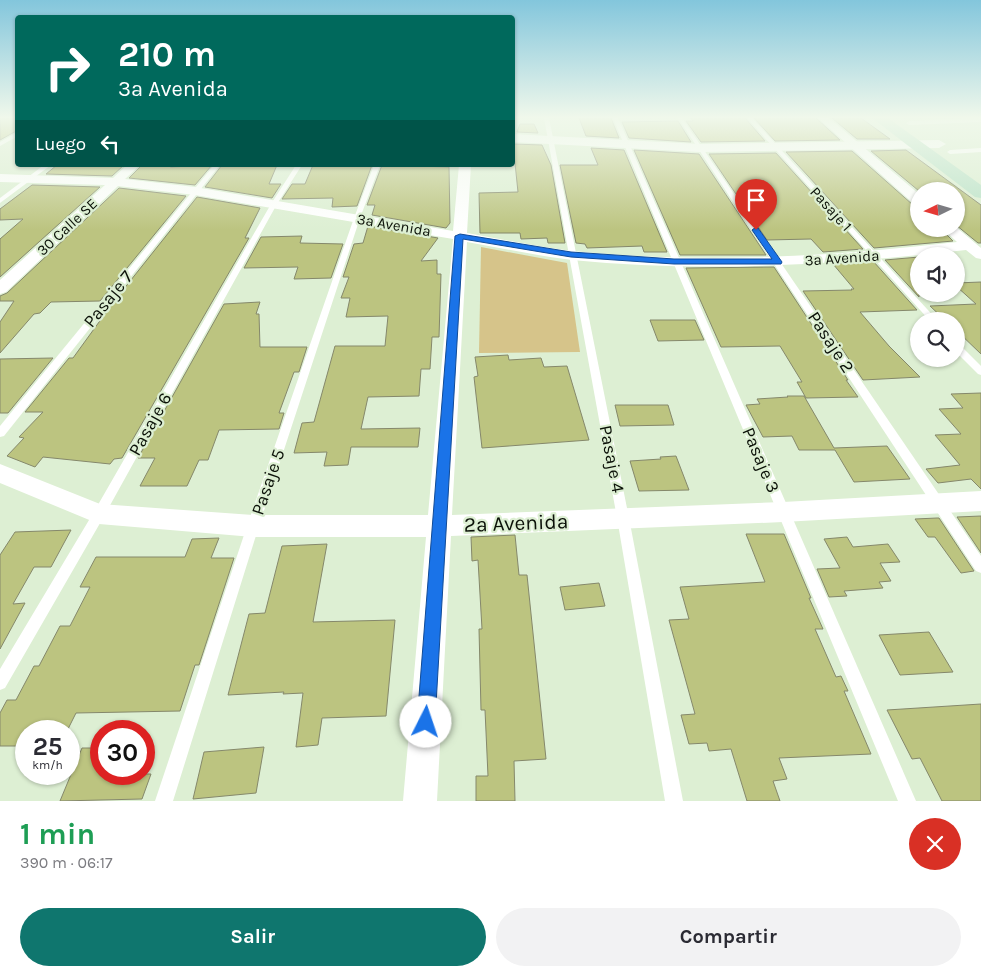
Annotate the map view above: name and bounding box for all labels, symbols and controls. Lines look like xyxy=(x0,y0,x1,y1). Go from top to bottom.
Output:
text: 210 m xyxy=(118,34,216,75)
icon: right xyxy=(35,35,100,100)
text: 3a Avenida xyxy=(118,76,228,102)
icon: left xyxy=(96,130,124,158)
text: Luego xyxy=(35,133,86,155)
pin xyxy=(735,179,777,230)
north arrow xyxy=(910,182,965,238)
map controls xyxy=(910,182,965,367)
street label: Pasaje 1 xyxy=(806,183,856,235)
icon: arrive xyxy=(742,186,770,214)
street label: 30 Calle SE xyxy=(33,195,101,259)
street label: 3a Avenida xyxy=(356,210,432,240)
street label: 3a Avenida xyxy=(804,246,880,270)
button: sound xyxy=(910,247,965,302)
street label: Pasaje 7 xyxy=(78,266,138,332)
street label: Pasaje 2 xyxy=(803,307,859,377)
button: search xyxy=(910,312,965,367)
street label: Pasaje 6 xyxy=(124,389,176,459)
street label: Pasaje 4 xyxy=(595,423,629,495)
street label: Pasaje 3 xyxy=(737,424,785,496)
street label: Pasaje 5 xyxy=(246,446,290,518)
street label: 2a Avenida xyxy=(463,509,569,537)
position arrow xyxy=(399,695,451,747)
speed limit sign: 30 xyxy=(90,720,155,785)
text: 25 xyxy=(33,732,62,761)
text: km/h xyxy=(32,758,63,772)
text: 1 min xyxy=(20,816,95,852)
button: close xyxy=(909,818,961,870)
text: 390 m · 06:17 xyxy=(20,853,113,872)
button: Salir xyxy=(20,908,486,966)
button: Compartir xyxy=(496,908,961,966)

